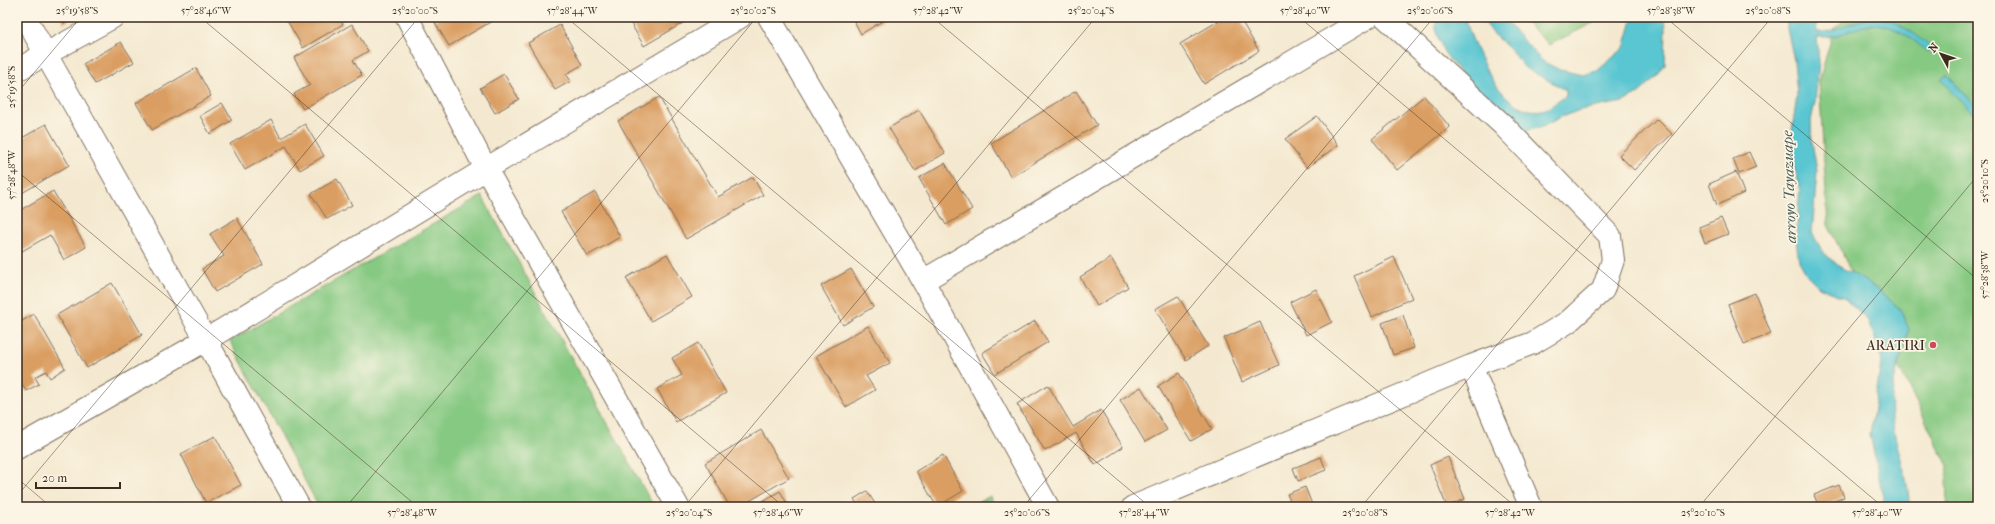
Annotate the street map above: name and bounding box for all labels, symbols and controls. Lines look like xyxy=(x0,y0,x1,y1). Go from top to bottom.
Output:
text: 25°19'58"S xyxy=(56,5,98,17)
text: 57°28'46"W xyxy=(181,5,232,17)
text: 25°20'00"S xyxy=(392,5,438,17)
text: 57°28'44"W xyxy=(547,5,599,17)
text: 25°20'02"S xyxy=(730,5,776,17)
text: 57°28'42"W xyxy=(913,5,964,17)
text: 25°20'04"S xyxy=(1068,5,1114,17)
text: 57°28'40"W xyxy=(1280,5,1331,17)
text: 25°20'06"S xyxy=(1407,5,1453,17)
text: 57°28'38"W xyxy=(1647,5,1696,17)
text: 25°20'08"S xyxy=(1745,5,1791,17)
north arrow xyxy=(1921,34,1961,74)
text: N xyxy=(1926,40,1942,55)
text: 25°19'58"S xyxy=(6,66,18,108)
water label: arroyo Tayazuape xyxy=(1778,129,1800,244)
text: 57°28'48"W xyxy=(6,149,18,200)
text: 25°20'10"S xyxy=(1979,159,1991,203)
text: 57°28'38"W xyxy=(1979,250,1991,299)
place label: ARATIRI xyxy=(1866,337,1926,354)
marker: ARATIRI xyxy=(1928,340,1938,350)
scale bar xyxy=(36,464,120,490)
text: 20 m xyxy=(42,471,67,485)
text: 57°28'48"W xyxy=(387,507,438,519)
text: 25°20'04"S xyxy=(666,507,712,519)
text: 57°28'46"W xyxy=(753,507,804,519)
text: 25°20'06"S xyxy=(1004,507,1050,519)
text: 57°28'44"W xyxy=(1119,507,1171,519)
text: 25°20'08"S xyxy=(1342,507,1388,519)
text: 57°28'42"W xyxy=(1485,507,1536,519)
text: 25°20'10"S xyxy=(1681,507,1725,519)
text: 57°28'40"W xyxy=(1852,507,1903,519)

